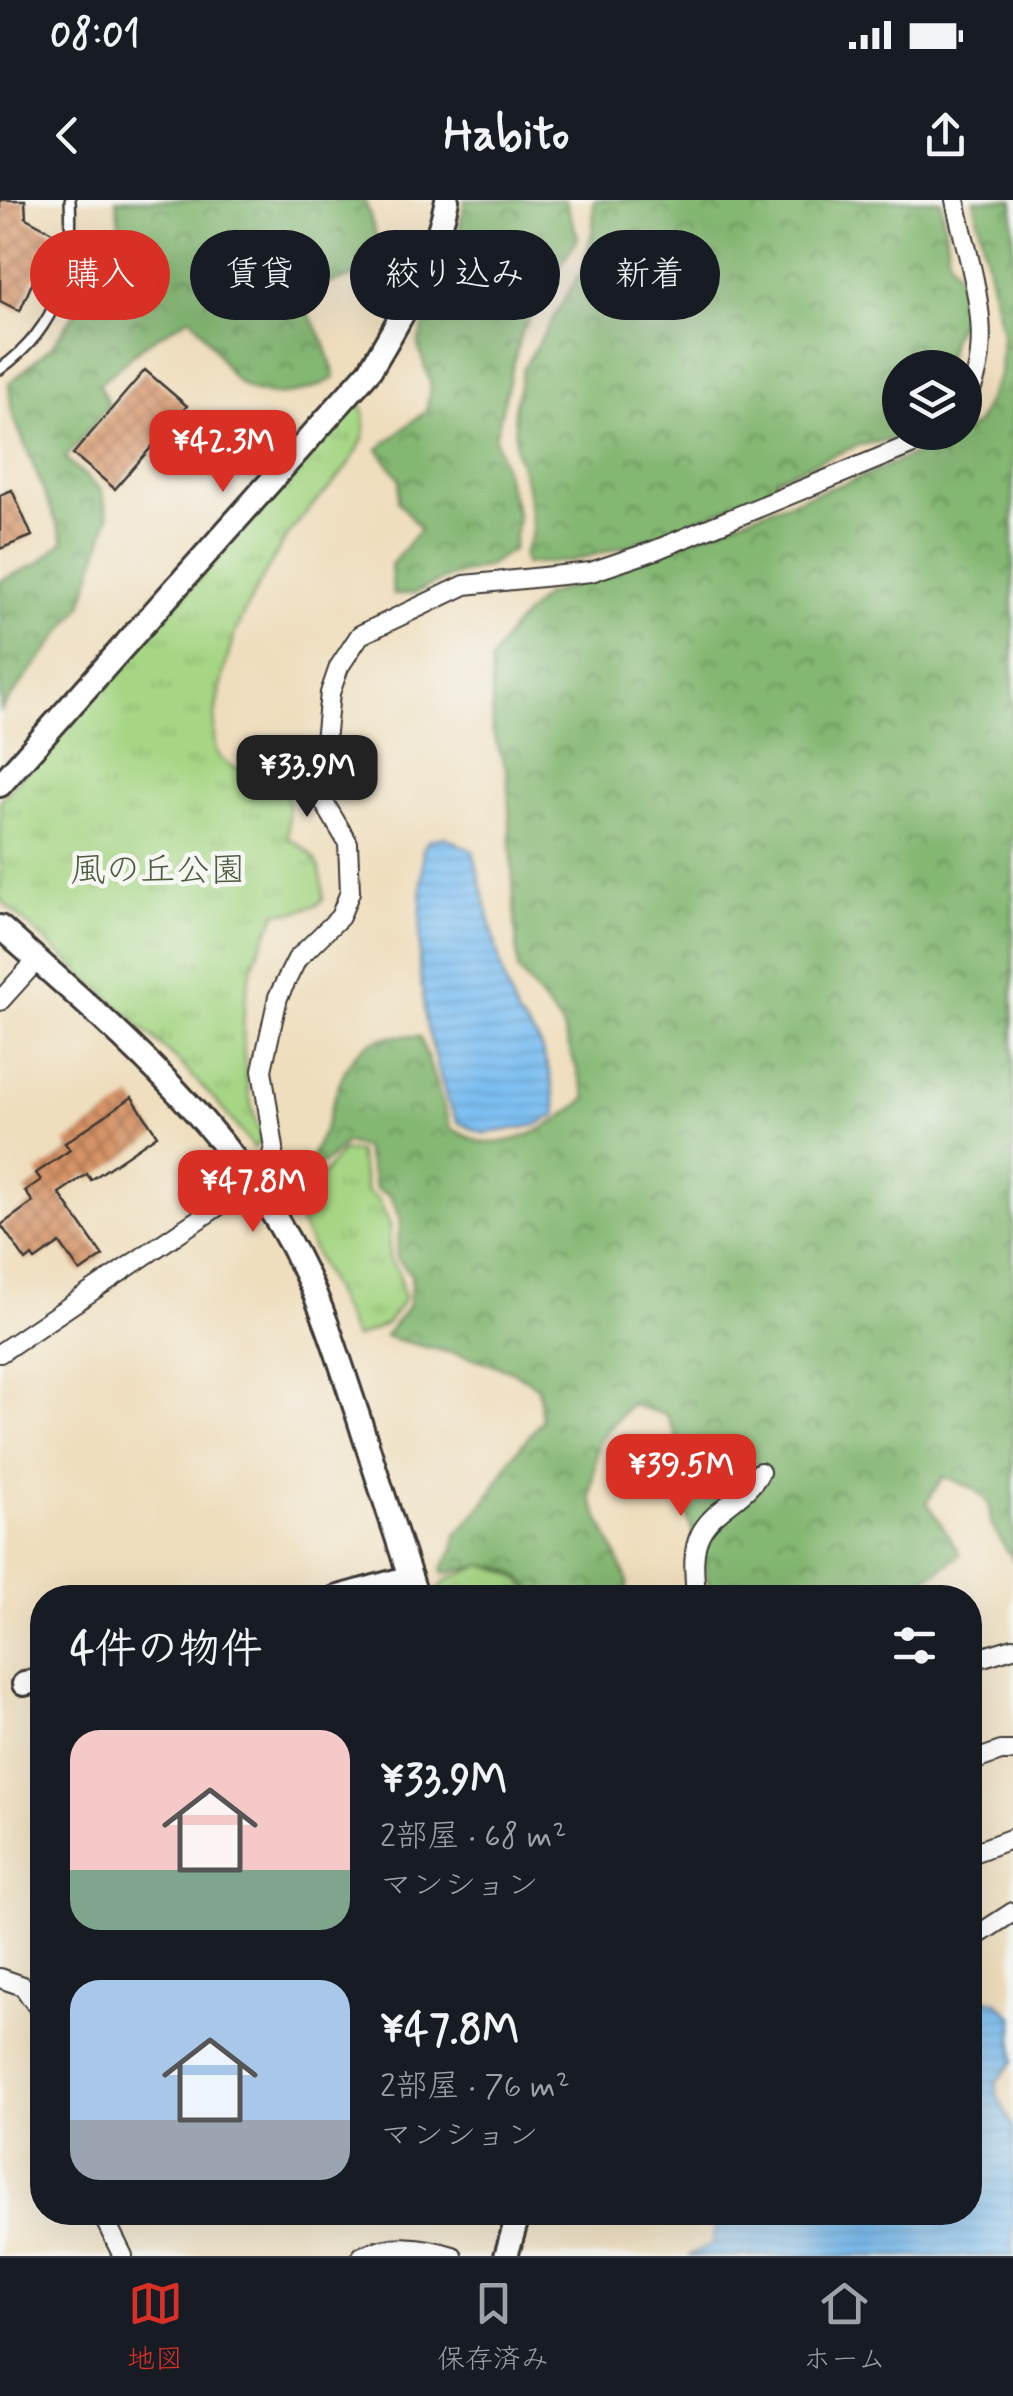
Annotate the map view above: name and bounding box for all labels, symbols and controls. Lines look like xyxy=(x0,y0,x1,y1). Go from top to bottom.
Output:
text: 08:01 xyxy=(50,11,140,60)
text: Habito xyxy=(444,106,569,165)
icon: back xyxy=(40,108,95,163)
icon: share xyxy=(918,108,973,163)
chip: 購入 xyxy=(30,230,170,320)
chip: 賃貸 xyxy=(190,230,330,320)
chip: 絞り込み xyxy=(350,230,560,320)
chip: 新着 xyxy=(580,230,720,320)
map controls xyxy=(882,350,982,450)
button: layers xyxy=(882,350,982,450)
pin: ¥42.3M xyxy=(142,410,304,495)
text: ¥42.3M xyxy=(171,421,275,463)
pin: ¥33.9M xyxy=(226,735,388,820)
text: ¥33.9M xyxy=(259,746,355,788)
park label: 風の丘公園 xyxy=(70,848,246,894)
pin: ¥47.8M xyxy=(172,1150,334,1235)
text: ¥47.8M xyxy=(200,1161,306,1203)
pin: ¥39.5M xyxy=(600,1434,762,1519)
text: ¥39.5M xyxy=(628,1445,734,1487)
icon: filters xyxy=(887,1618,942,1673)
text: 4件の物件 xyxy=(70,1623,262,1678)
text: ¥33.9M xyxy=(380,1754,507,1809)
icon: home xyxy=(150,1770,270,1890)
text: 2部屋 · 68 m² xyxy=(380,1816,567,1858)
text: マンション xyxy=(380,1865,539,1907)
text: ¥47.8M xyxy=(380,2004,519,2059)
icon: home xyxy=(150,2020,270,2140)
text: 2部屋 · 76 m² xyxy=(380,2066,570,2108)
text: マンション xyxy=(380,2115,539,2157)
tab: 地図 xyxy=(127,2276,183,2379)
tab: 保存済み xyxy=(437,2276,549,2379)
tab: ホーム xyxy=(803,2276,886,2379)

